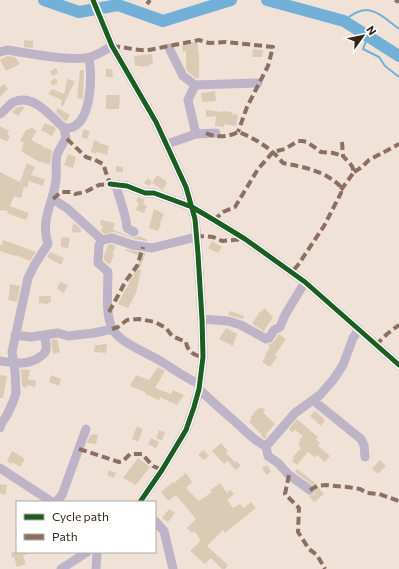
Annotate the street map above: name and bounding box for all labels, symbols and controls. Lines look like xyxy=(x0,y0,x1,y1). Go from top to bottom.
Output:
north arrow xyxy=(343,16,383,56)
text: N xyxy=(364,23,380,37)
legend xyxy=(16,501,156,553)
text: Cycle path xyxy=(52,509,109,523)
text: Path xyxy=(52,529,78,543)

